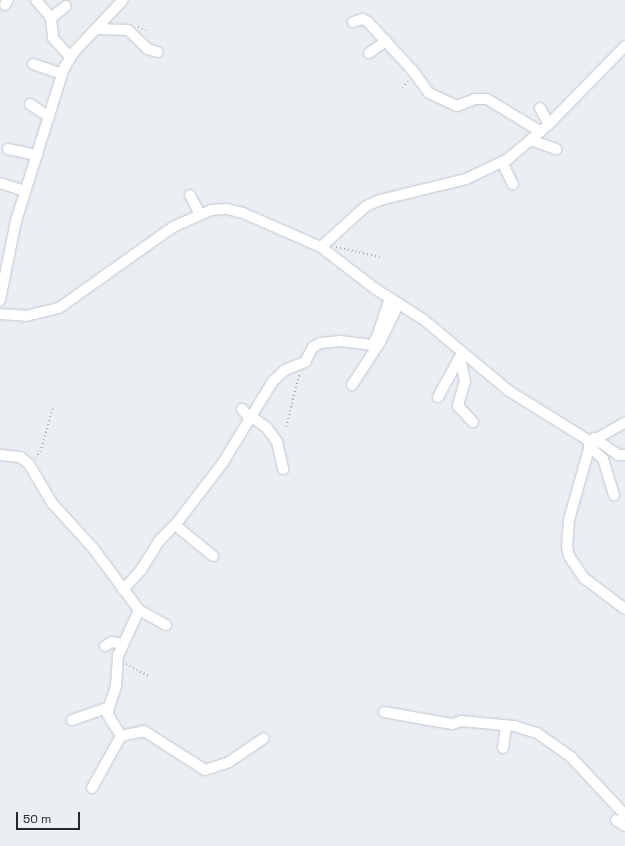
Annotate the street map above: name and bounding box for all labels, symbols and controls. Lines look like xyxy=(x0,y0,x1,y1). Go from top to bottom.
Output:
scale bar xyxy=(18,804,82,830)
text: 50 m xyxy=(23,811,51,827)

